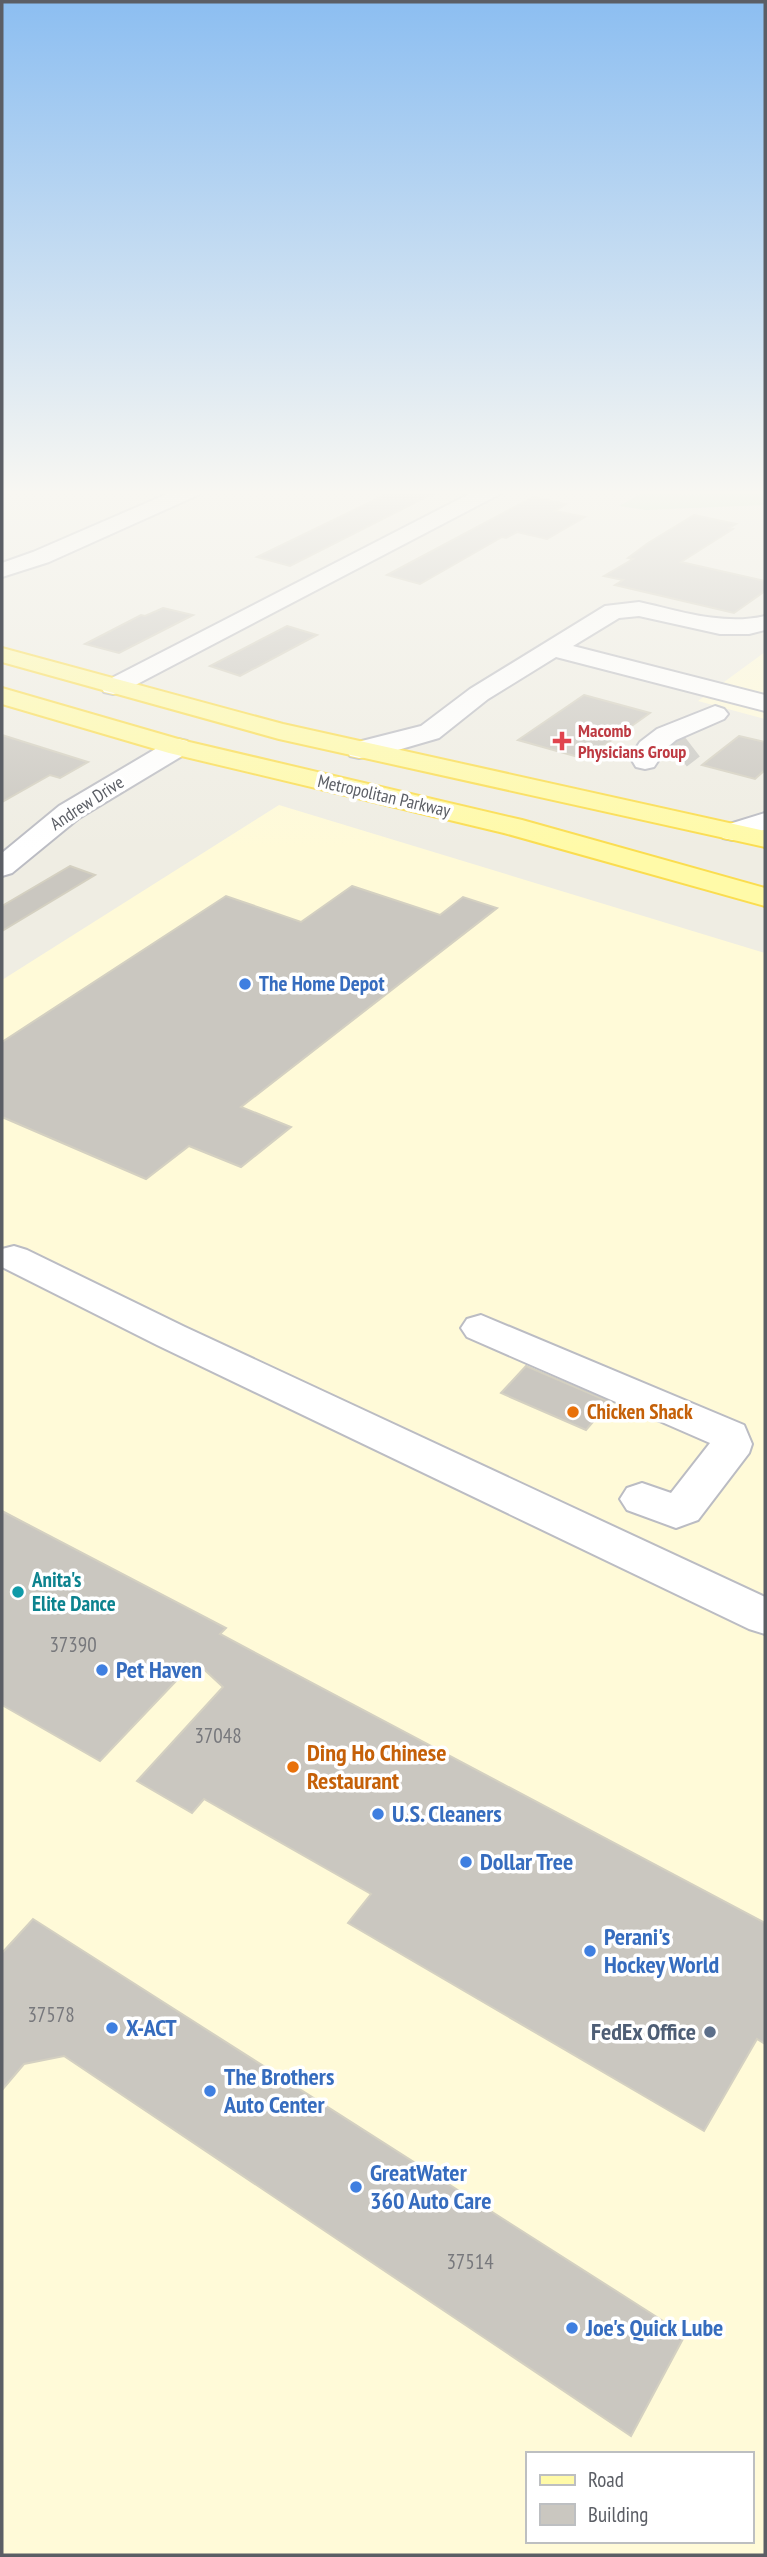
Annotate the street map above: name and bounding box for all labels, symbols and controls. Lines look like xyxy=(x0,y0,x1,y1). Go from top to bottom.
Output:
place label: Macomb Physicians Group xyxy=(578,719,686,763)
marker: Macomb Physicians Group xyxy=(552,731,572,751)
street label: Metropolitan Parkway xyxy=(316,769,453,822)
street label: Andrew Drive xyxy=(46,770,128,835)
place label: The Home Depot xyxy=(259,970,385,997)
marker: The Home Depot xyxy=(237,976,253,992)
place label: Chicken Shack xyxy=(587,1398,693,1425)
marker: Chicken Shack xyxy=(565,1404,581,1420)
place label: Anita's Elite Dance xyxy=(31,1566,116,1617)
marker: Anita's Elite Dance xyxy=(10,1584,26,1600)
house number: 37390 xyxy=(49,1631,97,1658)
place label: Pet Haven xyxy=(116,1654,202,1685)
marker: Pet Haven xyxy=(94,1662,110,1678)
house number: 37048 xyxy=(194,1722,242,1749)
place label: Ding Ho Chinese Restaurant xyxy=(307,1737,447,1796)
marker: Ding Ho Chinese Restaurant xyxy=(285,1759,301,1775)
place label: U.S. Cleaners xyxy=(392,1798,502,1829)
marker: U.S. Cleaners xyxy=(370,1806,386,1822)
place label: Dollar Tree xyxy=(480,1846,573,1877)
marker: Dollar Tree xyxy=(458,1854,474,1870)
place label: Perani's Hockey World xyxy=(604,1921,719,1980)
marker: Perani's Hockey World xyxy=(582,1943,598,1959)
house number: 37578 xyxy=(27,2001,75,2028)
place label: X-ACT xyxy=(126,2012,177,2043)
place label: FedEx Office xyxy=(591,2016,696,2047)
marker: X-ACT xyxy=(104,2020,120,2036)
marker: FedEx Office xyxy=(702,2024,718,2040)
place label: The Brothers Auto Center xyxy=(223,2061,334,2120)
marker: The Brothers Auto Center xyxy=(202,2083,218,2099)
place label: GreatWater 360 Auto Care xyxy=(370,2157,492,2216)
marker: GreatWater 360 Auto Care xyxy=(348,2179,364,2195)
house number: 37514 xyxy=(446,2248,494,2275)
place label: Joe's Quick Lube xyxy=(585,2312,723,2343)
marker: Joe's Quick Lube xyxy=(564,2320,580,2336)
legend xyxy=(526,2452,753,2543)
text: Road xyxy=(588,2466,624,2493)
text: Building xyxy=(588,2501,648,2528)

